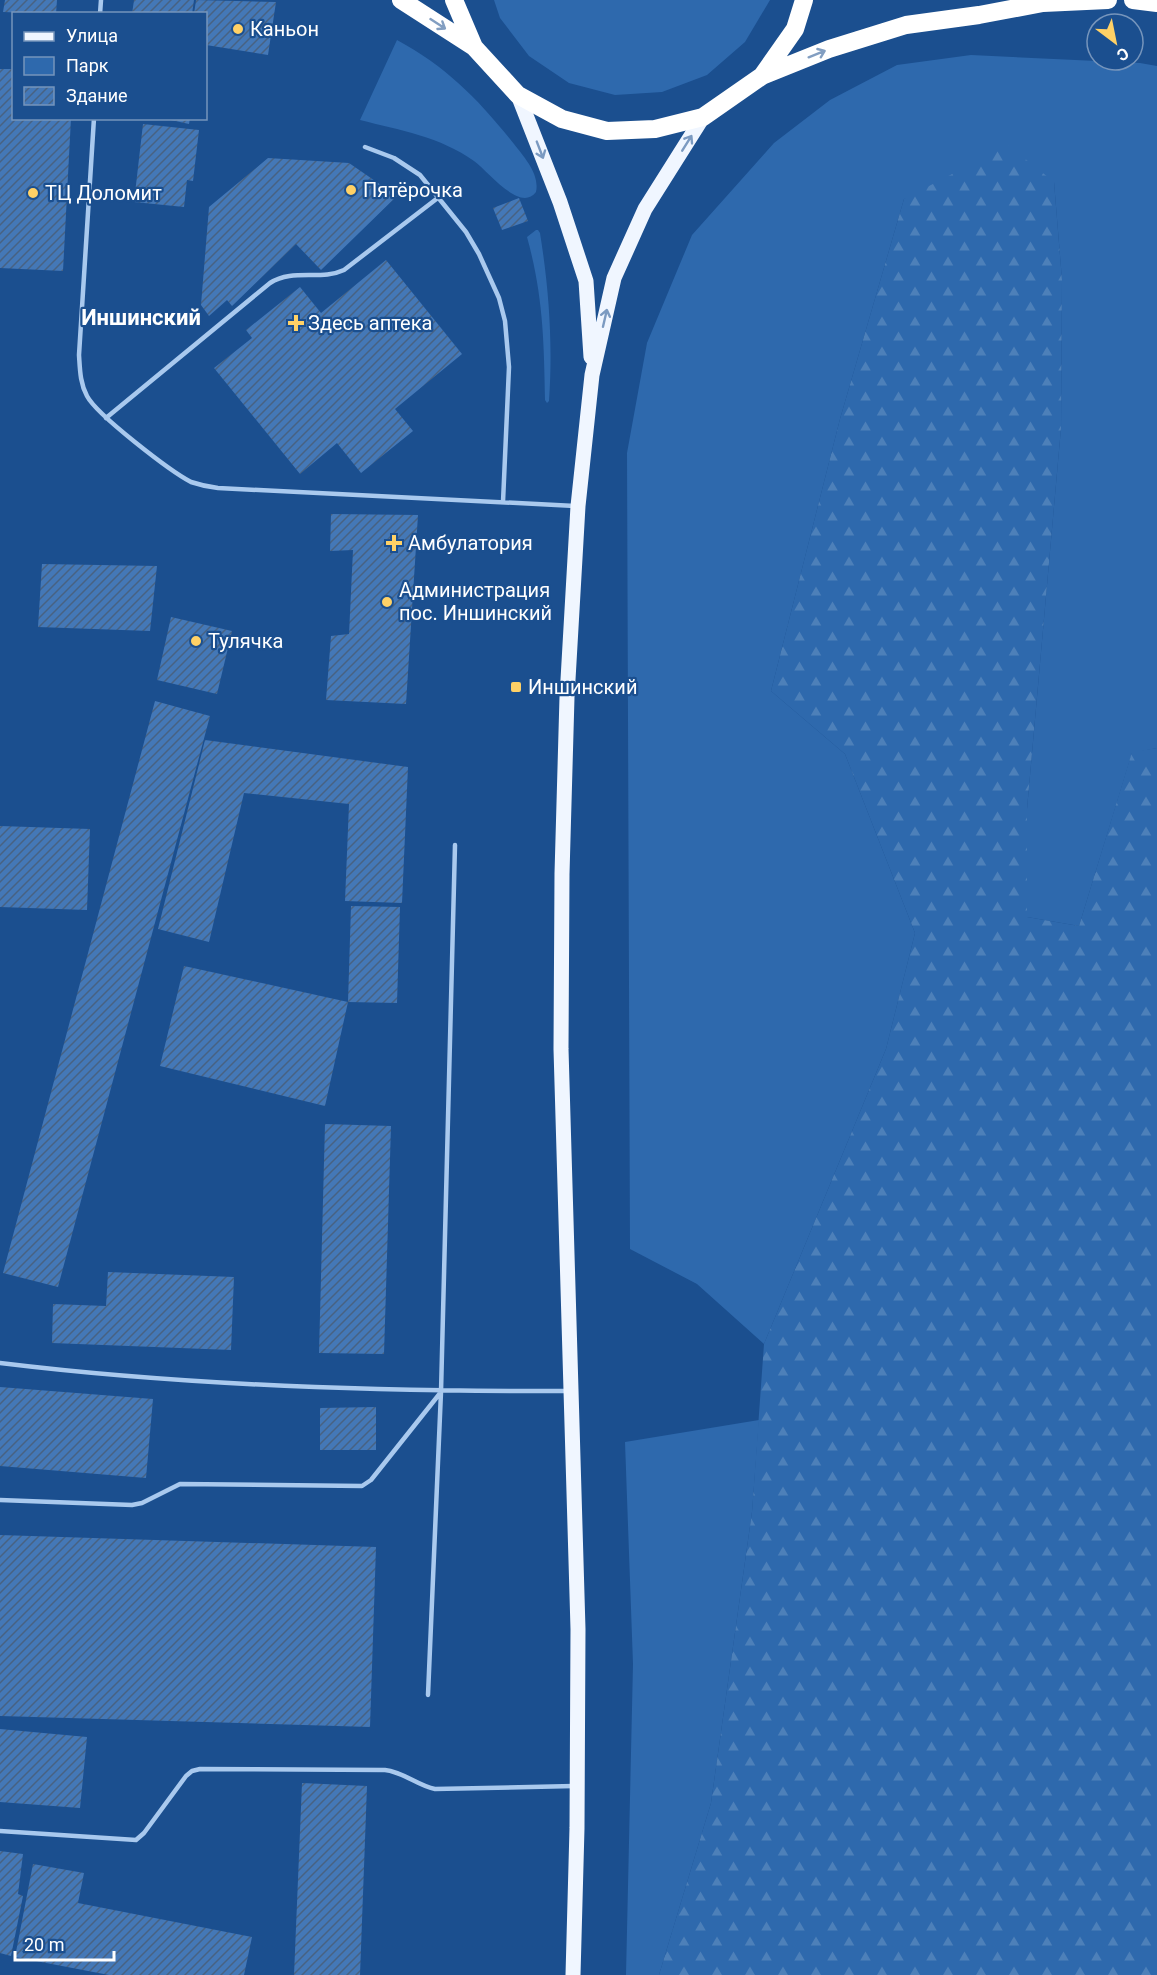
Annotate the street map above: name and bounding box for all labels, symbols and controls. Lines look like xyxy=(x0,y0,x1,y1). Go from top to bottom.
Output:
legend xyxy=(12,12,207,120)
north arrow xyxy=(1085,12,1145,72)
place label: Каньон xyxy=(250,17,319,41)
one-way arrow xyxy=(429,18,446,30)
marker: Каньон xyxy=(231,22,245,36)
text: Улица xyxy=(66,25,118,46)
text: С xyxy=(1113,43,1132,65)
one-way arrow xyxy=(807,48,826,59)
text: Парк xyxy=(66,55,109,76)
text: Здание xyxy=(66,85,128,106)
one-way arrow xyxy=(680,134,693,151)
one-way arrow xyxy=(535,140,546,159)
place label: Пятёрочка xyxy=(363,178,463,202)
place label: ТЦ Доломит xyxy=(45,181,162,205)
marker: Пятёрочка xyxy=(344,183,358,197)
marker: ТЦ Доломит xyxy=(26,186,40,200)
district label: Иншинский xyxy=(81,305,201,330)
one-way arrow xyxy=(599,309,611,328)
place label: Здесь аптека xyxy=(308,311,432,335)
marker: Здесь аптека xyxy=(289,316,303,330)
place label: Амбулатория xyxy=(408,531,533,555)
marker: Амбулатория xyxy=(385,534,403,552)
place label: Администрация пос. Иншинский xyxy=(399,578,552,625)
marker: Администрация пос. Иншинский xyxy=(380,595,394,609)
place label: Тулячка xyxy=(208,629,283,653)
marker: Тулячка xyxy=(189,634,203,648)
place label: Иншинский xyxy=(528,675,637,699)
marker: Иншинский xyxy=(509,680,523,694)
scale bar xyxy=(15,1924,114,1962)
text: 20 m xyxy=(24,1934,64,1955)

